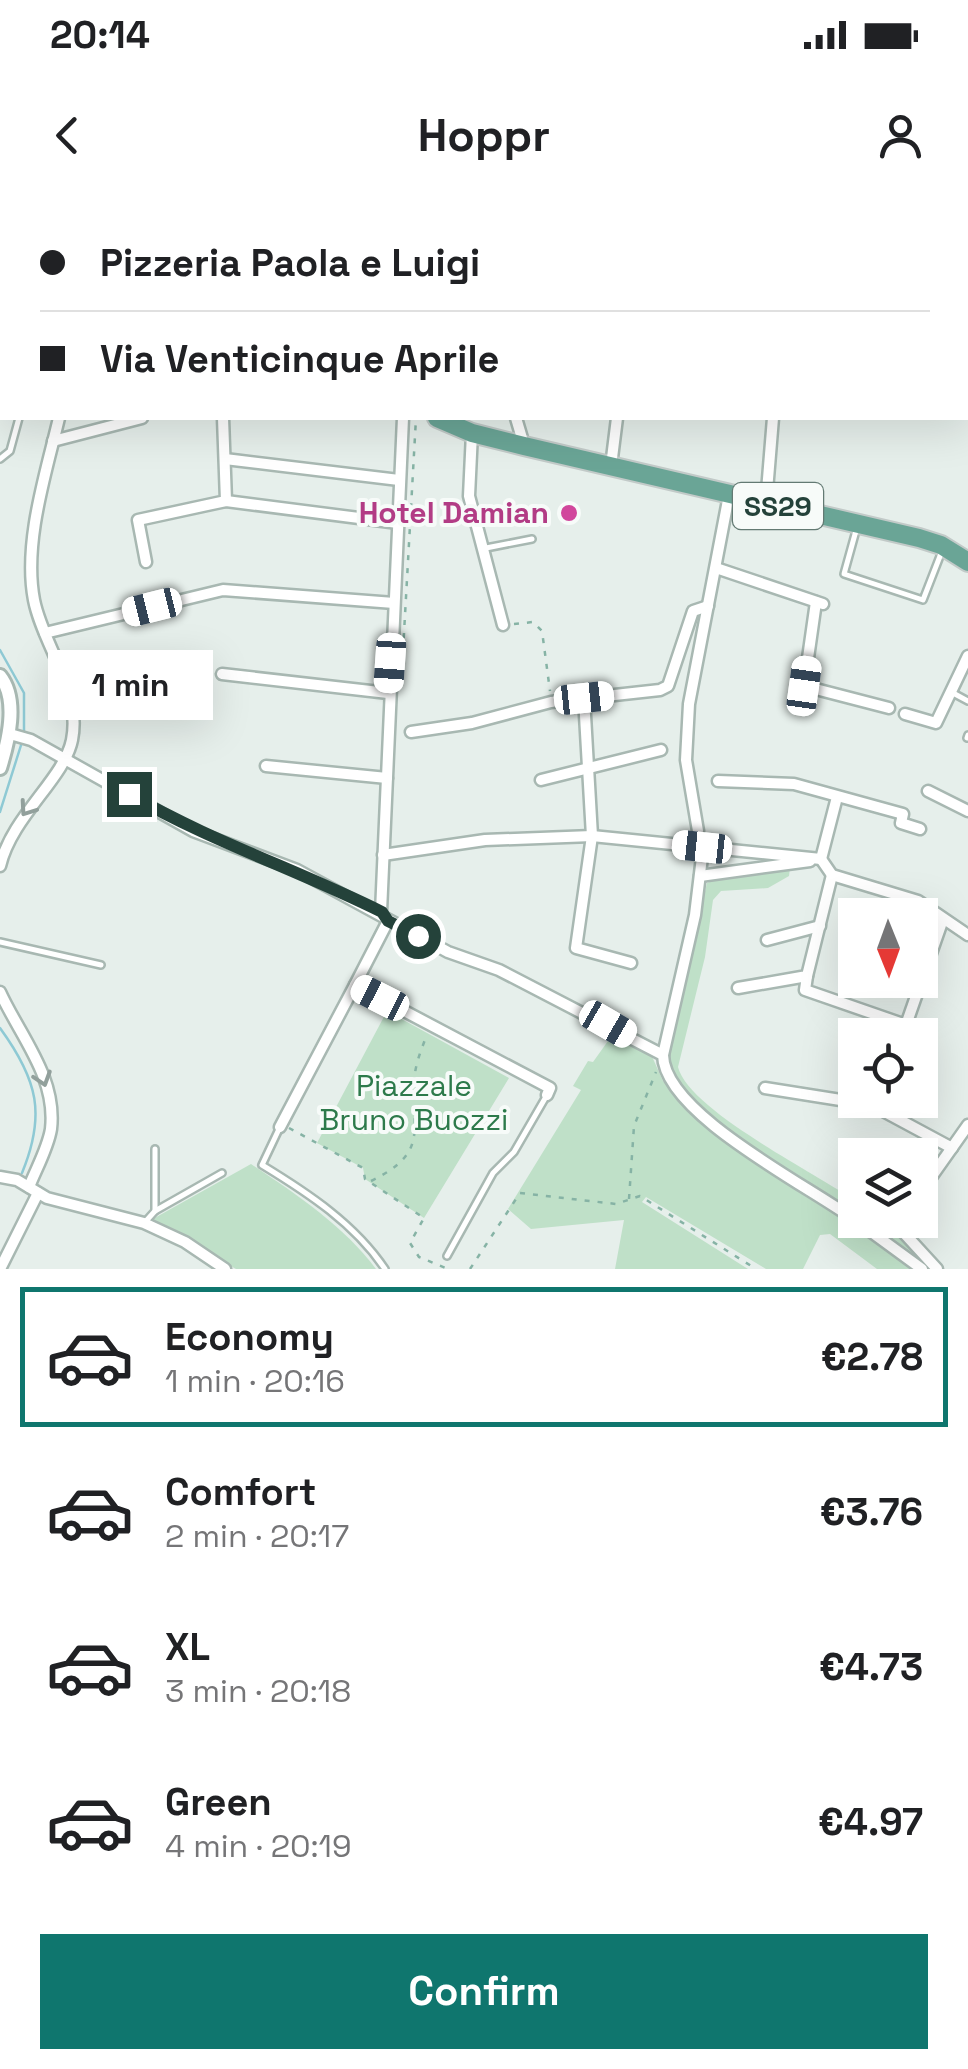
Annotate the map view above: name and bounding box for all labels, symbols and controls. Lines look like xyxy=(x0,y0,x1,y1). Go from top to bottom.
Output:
text: 20:14 xyxy=(50,11,150,59)
text: Hoppr xyxy=(418,107,550,164)
icon: back xyxy=(40,108,95,163)
icon: person xyxy=(873,108,928,163)
text: Pizzeria Paola e Luigi xyxy=(100,239,480,287)
text: Via Venticinque Aprile xyxy=(100,335,499,383)
road number: SS29 xyxy=(733,483,823,529)
place label: Hotel Damian xyxy=(359,493,549,532)
marker: Hotel Damian xyxy=(558,502,580,524)
car xyxy=(119,585,185,629)
car xyxy=(373,632,407,694)
callout: 1 min xyxy=(46,649,212,719)
car xyxy=(785,654,823,718)
text: 1 min xyxy=(91,665,170,705)
car xyxy=(553,680,615,716)
route end xyxy=(107,772,152,817)
one-way arrow xyxy=(21,798,39,816)
car xyxy=(671,829,733,865)
north arrow xyxy=(838,898,938,998)
map controls xyxy=(838,898,938,1238)
route start xyxy=(396,914,441,959)
car xyxy=(346,971,414,1025)
car xyxy=(575,996,641,1052)
button: locate xyxy=(838,1018,938,1118)
park label: Piazzale Bruno Buozzi xyxy=(320,1066,508,1139)
one-way arrow xyxy=(31,1070,51,1087)
button: layers xyxy=(838,1138,938,1238)
icon: car xyxy=(45,1312,135,1402)
text: Economy xyxy=(165,1313,334,1361)
text: €2.78 xyxy=(821,1333,923,1381)
text: 1 min · 20:16 xyxy=(165,1361,345,1401)
icon: car xyxy=(45,1467,135,1557)
text: Comfort xyxy=(165,1468,316,1516)
text: €3.76 xyxy=(820,1488,923,1536)
text: 2 min · 20:17 xyxy=(165,1516,349,1556)
icon: car xyxy=(45,1622,135,1712)
text: XL xyxy=(165,1623,210,1671)
text: €4.73 xyxy=(819,1643,923,1691)
text: 3 min · 20:18 xyxy=(165,1671,351,1711)
icon: car xyxy=(45,1777,135,1867)
text: Green xyxy=(165,1778,272,1826)
text: €4.97 xyxy=(818,1798,923,1846)
text: 4 min · 20:19 xyxy=(165,1826,352,1866)
button: Confirm xyxy=(40,1934,928,2049)

